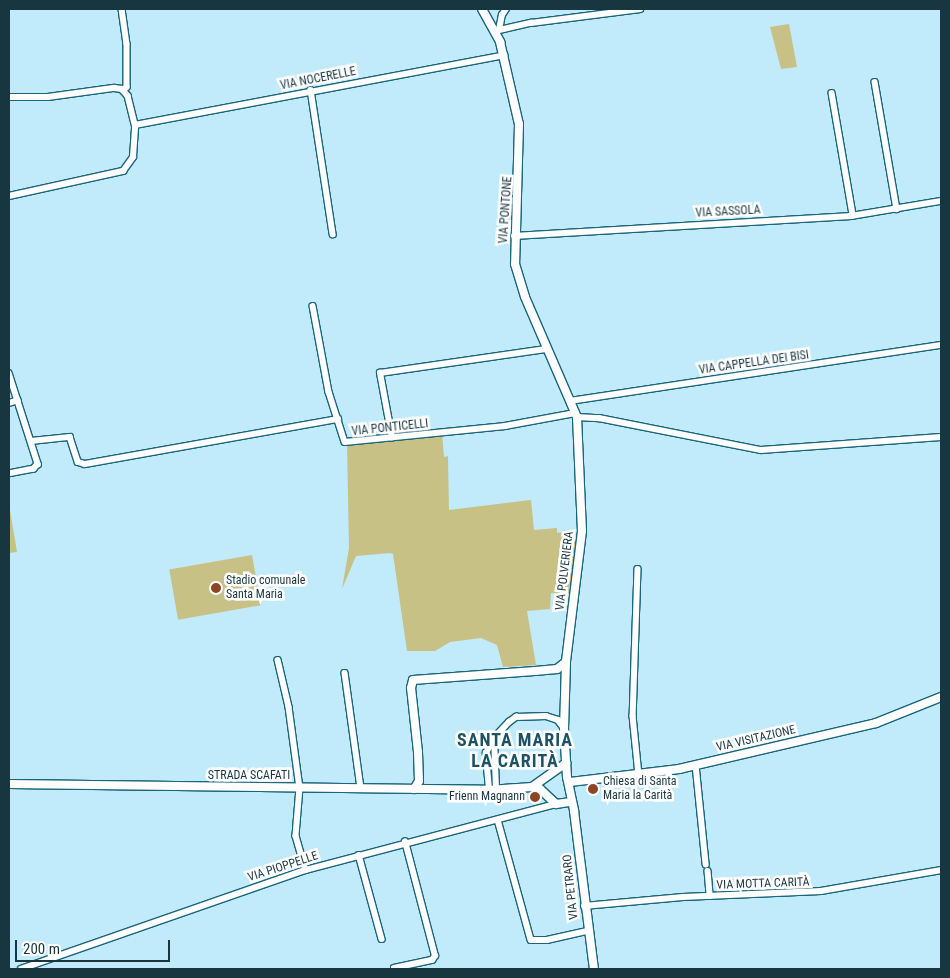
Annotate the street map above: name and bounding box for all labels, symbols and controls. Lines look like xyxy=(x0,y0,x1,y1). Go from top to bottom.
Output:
street label: VIA NOCERELLE xyxy=(279,65,357,93)
street label: VIA PONTONE xyxy=(496,176,516,244)
street label: VIA SASSOLA xyxy=(695,203,761,221)
street label: VIA CAPPELLA DEI BISI xyxy=(698,348,810,378)
street label: VIA PONTICELLI xyxy=(351,417,429,439)
street label: VIA POLVERIERA xyxy=(553,531,577,611)
place label: Stadio comunale Santa Maria xyxy=(226,574,305,602)
marker: Stadio comunale Santa Maria xyxy=(210,582,222,594)
street label: VIA VISITAZIONE xyxy=(715,723,797,755)
district label: SANTA MARIA LA CARITÀ xyxy=(456,730,574,772)
street label: STRADA SCAFATI xyxy=(208,769,290,783)
place label: Chiesa di Santa Maria la Carità xyxy=(603,775,676,803)
marker: Chiesa di Santa Maria la Carità xyxy=(587,783,599,795)
place label: Frienn Magnann xyxy=(449,790,525,804)
marker: Frienn Magnann xyxy=(529,791,541,803)
street label: VIA PIOPPELLE xyxy=(246,849,320,885)
street label: VIA PETRARO xyxy=(560,854,582,920)
street label: VIA MOTTA CARITÀ xyxy=(716,875,810,893)
scale bar xyxy=(18,930,172,962)
text: 200 m xyxy=(23,940,60,958)

